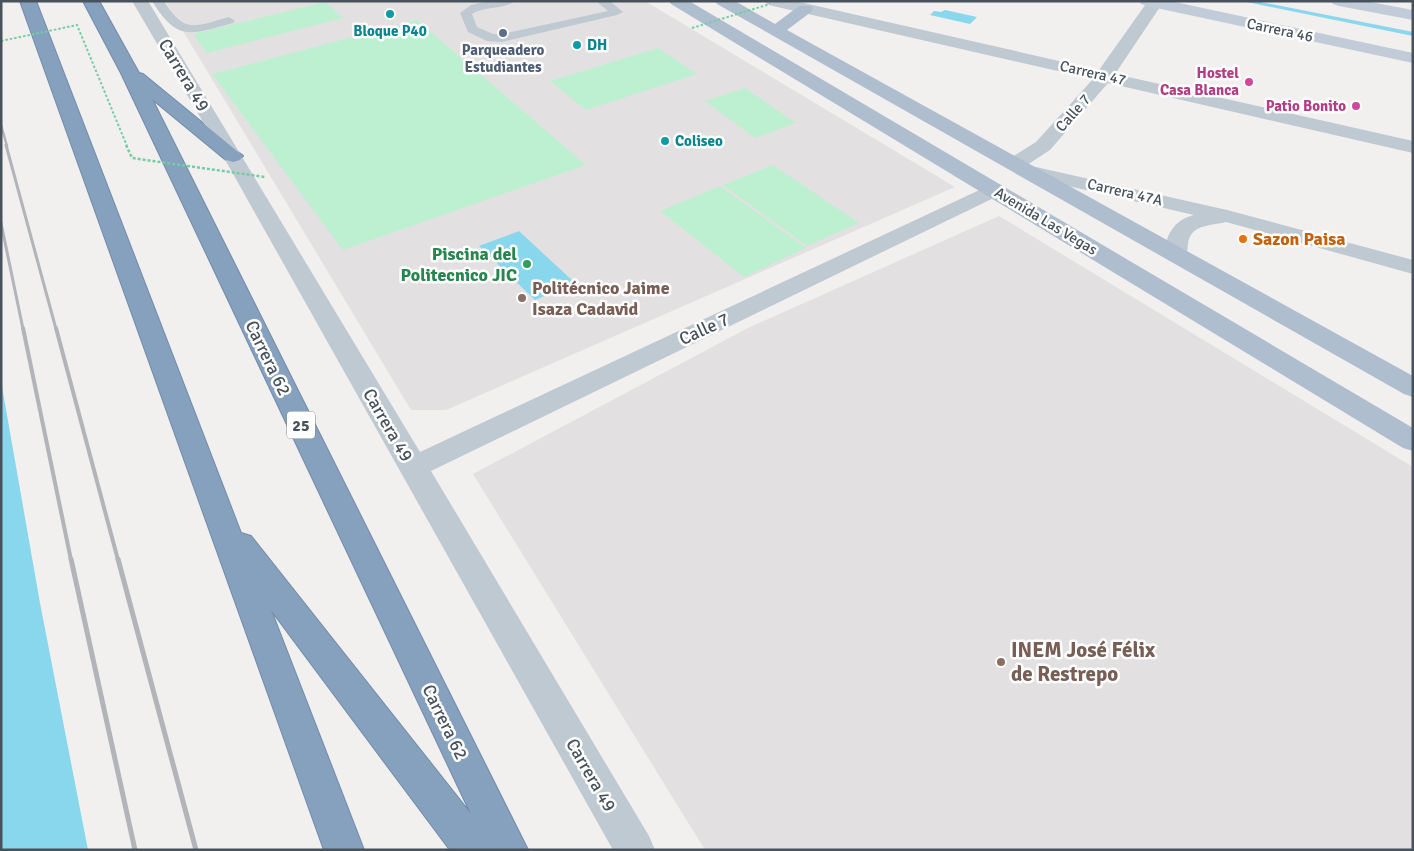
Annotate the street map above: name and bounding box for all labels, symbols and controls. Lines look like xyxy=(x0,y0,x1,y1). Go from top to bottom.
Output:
marker: Bloque P40 xyxy=(384,8,396,20)
street label: Carrera 46 xyxy=(1245,14,1315,46)
place label: Bloque P40 xyxy=(353,22,427,40)
marker: Parqueadero Estudiantes xyxy=(497,27,509,39)
street label: Carrera 49 xyxy=(154,35,214,115)
place label: DH xyxy=(587,36,607,54)
marker: DH xyxy=(571,39,583,51)
place label: Parqueadero Estudiantes xyxy=(462,41,544,76)
street label: Carrera 47 xyxy=(1058,57,1128,89)
place label: Hostel Casa Blanca xyxy=(1160,64,1239,99)
marker: Hostel Casa Blanca xyxy=(1243,76,1255,88)
street label: Calle 7 xyxy=(1052,91,1094,135)
place label: Patio Bonito xyxy=(1266,97,1346,115)
marker: Patio Bonito xyxy=(1350,100,1362,112)
place label: Coliseo xyxy=(675,132,723,150)
marker: Coliseo xyxy=(659,135,671,147)
street label: Carrera 47A xyxy=(1086,175,1164,209)
street label: Avenida Las Vegas xyxy=(991,183,1101,259)
place label: Sazon Paisa xyxy=(1253,228,1346,250)
marker: Sazon Paisa xyxy=(1237,233,1249,245)
place label: Piscina del Politecnico JIC xyxy=(401,243,517,286)
marker: Piscina del Politecnico JIC xyxy=(521,258,533,270)
place label: Politécnico Jaime Isaza Cadavid xyxy=(532,277,670,320)
marker: Politécnico Jaime Isaza Cadavid xyxy=(516,292,528,304)
street label: Calle 7 xyxy=(675,308,733,350)
street label: Carrera 62 xyxy=(240,317,296,399)
street label: Carrera 49 xyxy=(358,385,418,465)
road number: 25 xyxy=(287,412,315,438)
place label: INEM José Félix de Restrepo xyxy=(1011,637,1156,687)
marker: INEM José Félix de Restrepo xyxy=(995,656,1007,668)
street label: Carrera 62 xyxy=(417,681,473,763)
street label: Carrera 49 xyxy=(561,735,621,815)

